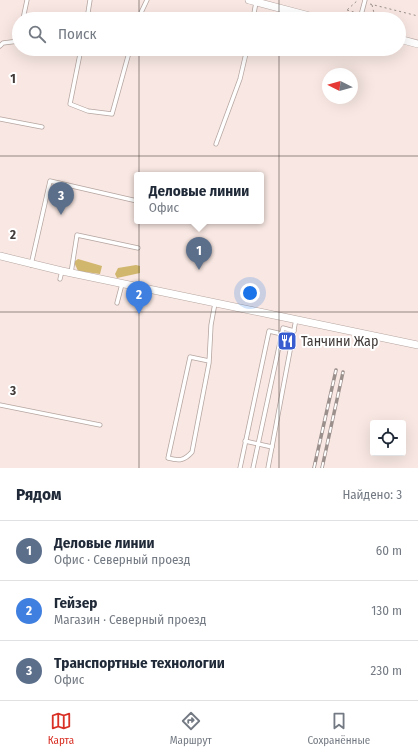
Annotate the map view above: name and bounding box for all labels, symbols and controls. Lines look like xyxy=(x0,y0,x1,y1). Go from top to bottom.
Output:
search box xyxy=(12,12,406,56)
icon: search xyxy=(26,23,48,45)
text: Поиск xyxy=(58,25,96,43)
north arrow xyxy=(322,68,358,104)
text: 1 xyxy=(10,71,16,86)
popup xyxy=(134,172,264,224)
pin: 3 xyxy=(48,182,74,215)
text: Деловые линии xyxy=(149,182,249,200)
text: Офис xyxy=(149,200,179,215)
text: 2 xyxy=(9,227,16,242)
pin: 1 xyxy=(186,237,212,270)
pin: 2 xyxy=(126,281,152,314)
your location xyxy=(240,283,260,303)
restaurant icon: Танчини Жар xyxy=(276,330,298,352)
place label: Танчини Жар xyxy=(301,333,378,350)
text: 3 xyxy=(9,383,16,398)
map controls xyxy=(370,420,406,456)
button: locate xyxy=(370,420,406,456)
text: Рядом xyxy=(16,484,61,505)
text: Найдено: 3 xyxy=(342,487,402,502)
text: Деловые линии xyxy=(54,534,154,552)
text: 1 xyxy=(26,543,32,558)
text: 60 m xyxy=(376,543,402,558)
text: Офис · Северный проезд xyxy=(54,552,190,567)
text: Гейзер xyxy=(54,594,97,612)
text: 2 xyxy=(26,603,32,618)
text: 130 m xyxy=(371,603,402,618)
text: Магазин · Северный проезд xyxy=(54,612,206,627)
text: Транспортные технологии xyxy=(54,654,225,672)
text: 3 xyxy=(26,663,32,678)
text: 230 m xyxy=(371,663,402,678)
text: Офис xyxy=(54,672,84,687)
tab: Карта xyxy=(48,710,74,747)
tab: Маршрут xyxy=(170,710,212,747)
tab: Сохранённые xyxy=(307,710,370,747)

